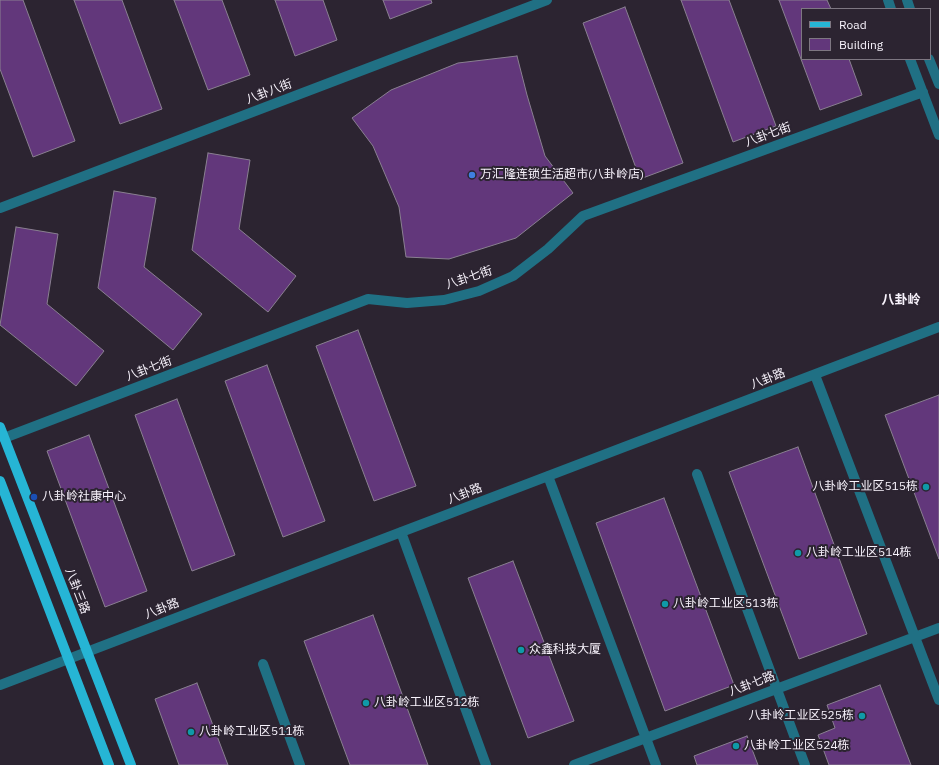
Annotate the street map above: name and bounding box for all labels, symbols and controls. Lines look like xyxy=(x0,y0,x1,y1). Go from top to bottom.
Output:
legend xyxy=(801,8,931,60)
text: Road xyxy=(839,17,867,32)
text: Building xyxy=(839,37,883,52)
street label: 八卦八街 xyxy=(244,77,294,107)
street label: 八卦七街 xyxy=(743,120,793,150)
place label: 万汇隆连锁生活超市(八卦岭店) xyxy=(480,168,644,182)
marker: 万汇隆连锁生活超市(八卦岭店) xyxy=(467,170,477,180)
street label: 八卦七街 xyxy=(444,264,494,292)
district label: 八卦岭 xyxy=(882,292,920,308)
street label: 八卦七街 xyxy=(124,354,174,384)
street label: 八卦路 xyxy=(749,366,787,392)
place label: 八卦岭工业区515栋 xyxy=(812,480,918,494)
street label: 八卦路 xyxy=(446,481,484,507)
marker: 八卦岭工业区515栋 xyxy=(921,482,931,492)
place label: 八卦岭社康中心 xyxy=(42,490,126,504)
marker: 八卦岭社康中心 xyxy=(29,492,39,502)
place label: 八卦岭工业区514栋 xyxy=(806,546,912,560)
marker: 八卦岭工业区514栋 xyxy=(793,548,803,558)
street label: 八卦三路 xyxy=(62,566,92,616)
street label: 八卦路 xyxy=(143,596,181,622)
place label: 八卦岭工业区513栋 xyxy=(673,597,779,611)
marker: 八卦岭工业区513栋 xyxy=(660,599,670,609)
place label: 众鑫科技大厦 xyxy=(529,643,601,657)
marker: 众鑫科技大厦 xyxy=(516,645,526,655)
street label: 八卦七路 xyxy=(727,669,777,699)
place label: 八卦岭工业区512栋 xyxy=(374,696,480,710)
marker: 八卦岭工业区512栋 xyxy=(361,698,371,708)
place label: 八卦岭工业区525栋 xyxy=(748,709,854,723)
marker: 八卦岭工业区525栋 xyxy=(857,711,867,721)
place label: 八卦岭工业区511栋 xyxy=(199,725,305,739)
marker: 八卦岭工业区511栋 xyxy=(186,727,196,737)
place label: 八卦岭工业区524栋 xyxy=(744,739,850,753)
marker: 八卦岭工业区524栋 xyxy=(731,741,741,751)

